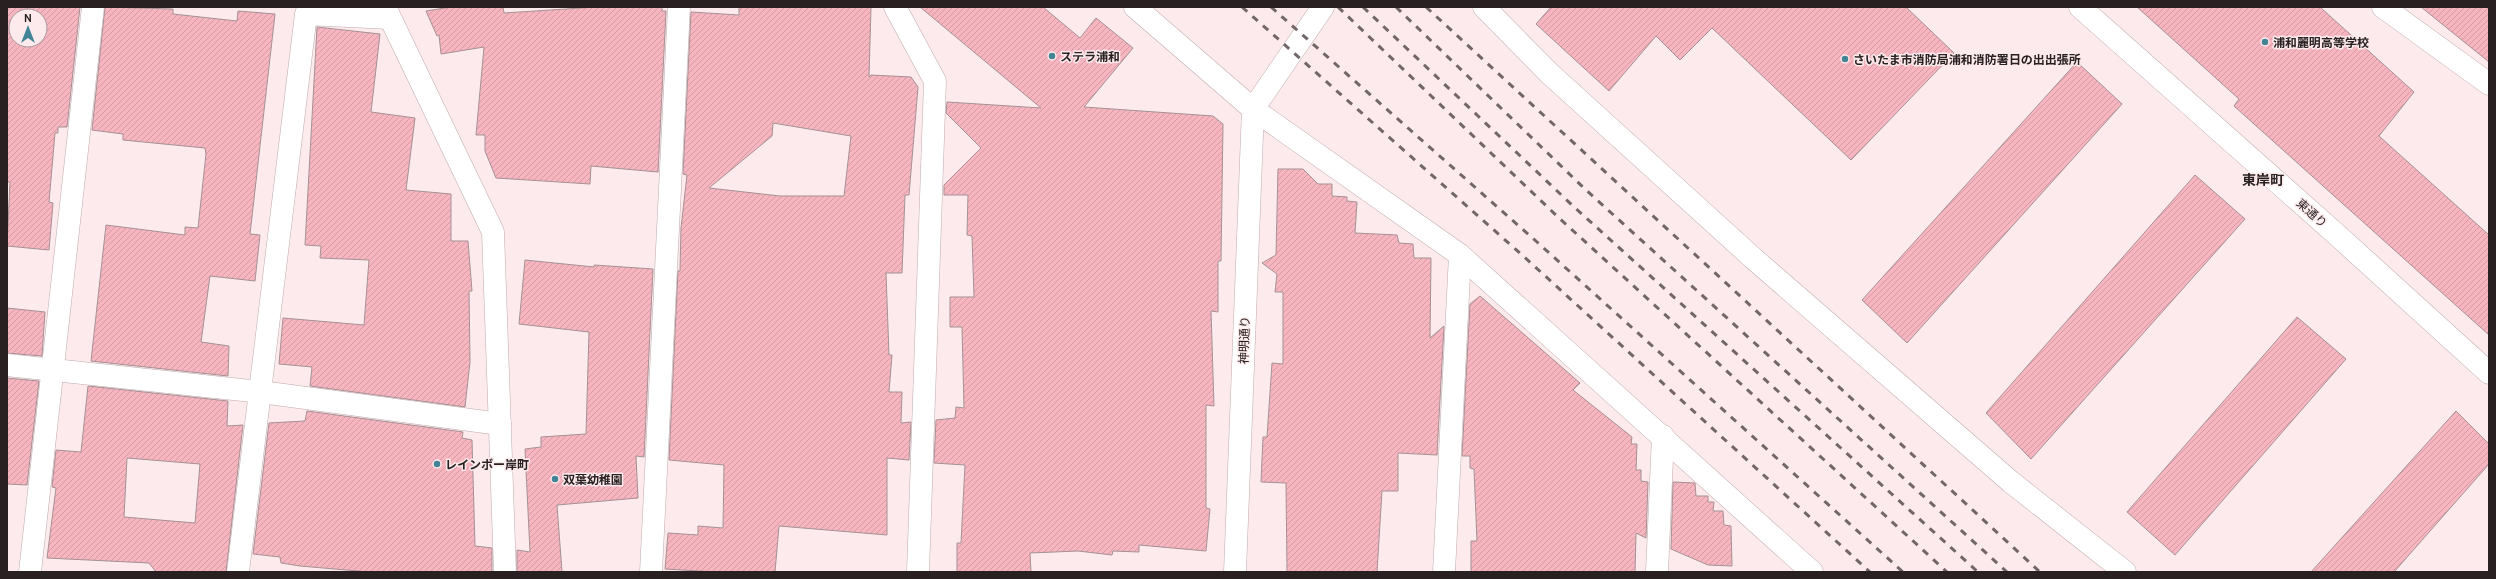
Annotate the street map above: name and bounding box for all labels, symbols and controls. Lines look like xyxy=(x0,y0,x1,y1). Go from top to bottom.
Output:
north arrow xyxy=(8,8,48,48)
text: N xyxy=(24,11,32,25)
place label: 浦和麗明高等学校 xyxy=(2273,35,2369,50)
marker: 浦和麗明高等学校 xyxy=(2260,37,2270,47)
place label: ステラ浦和 xyxy=(1060,49,1120,64)
marker: ステラ浦和 xyxy=(1047,51,1057,61)
place label: さいたま市消防局浦和消防署日の出出張所 xyxy=(1853,52,2081,67)
marker: さいたま市消防局浦和消防署日の出出張所 xyxy=(1840,54,1850,64)
district label: 東岸町 xyxy=(2242,171,2284,189)
street label: 東通り xyxy=(2294,195,2330,231)
street label: 神明通り xyxy=(1236,316,1252,364)
place label: レインボー岸町 xyxy=(445,457,529,472)
marker: レインボー岸町 xyxy=(432,459,442,469)
place label: 双葉幼稚園 xyxy=(563,472,623,487)
marker: 双葉幼稚園 xyxy=(550,474,560,484)

